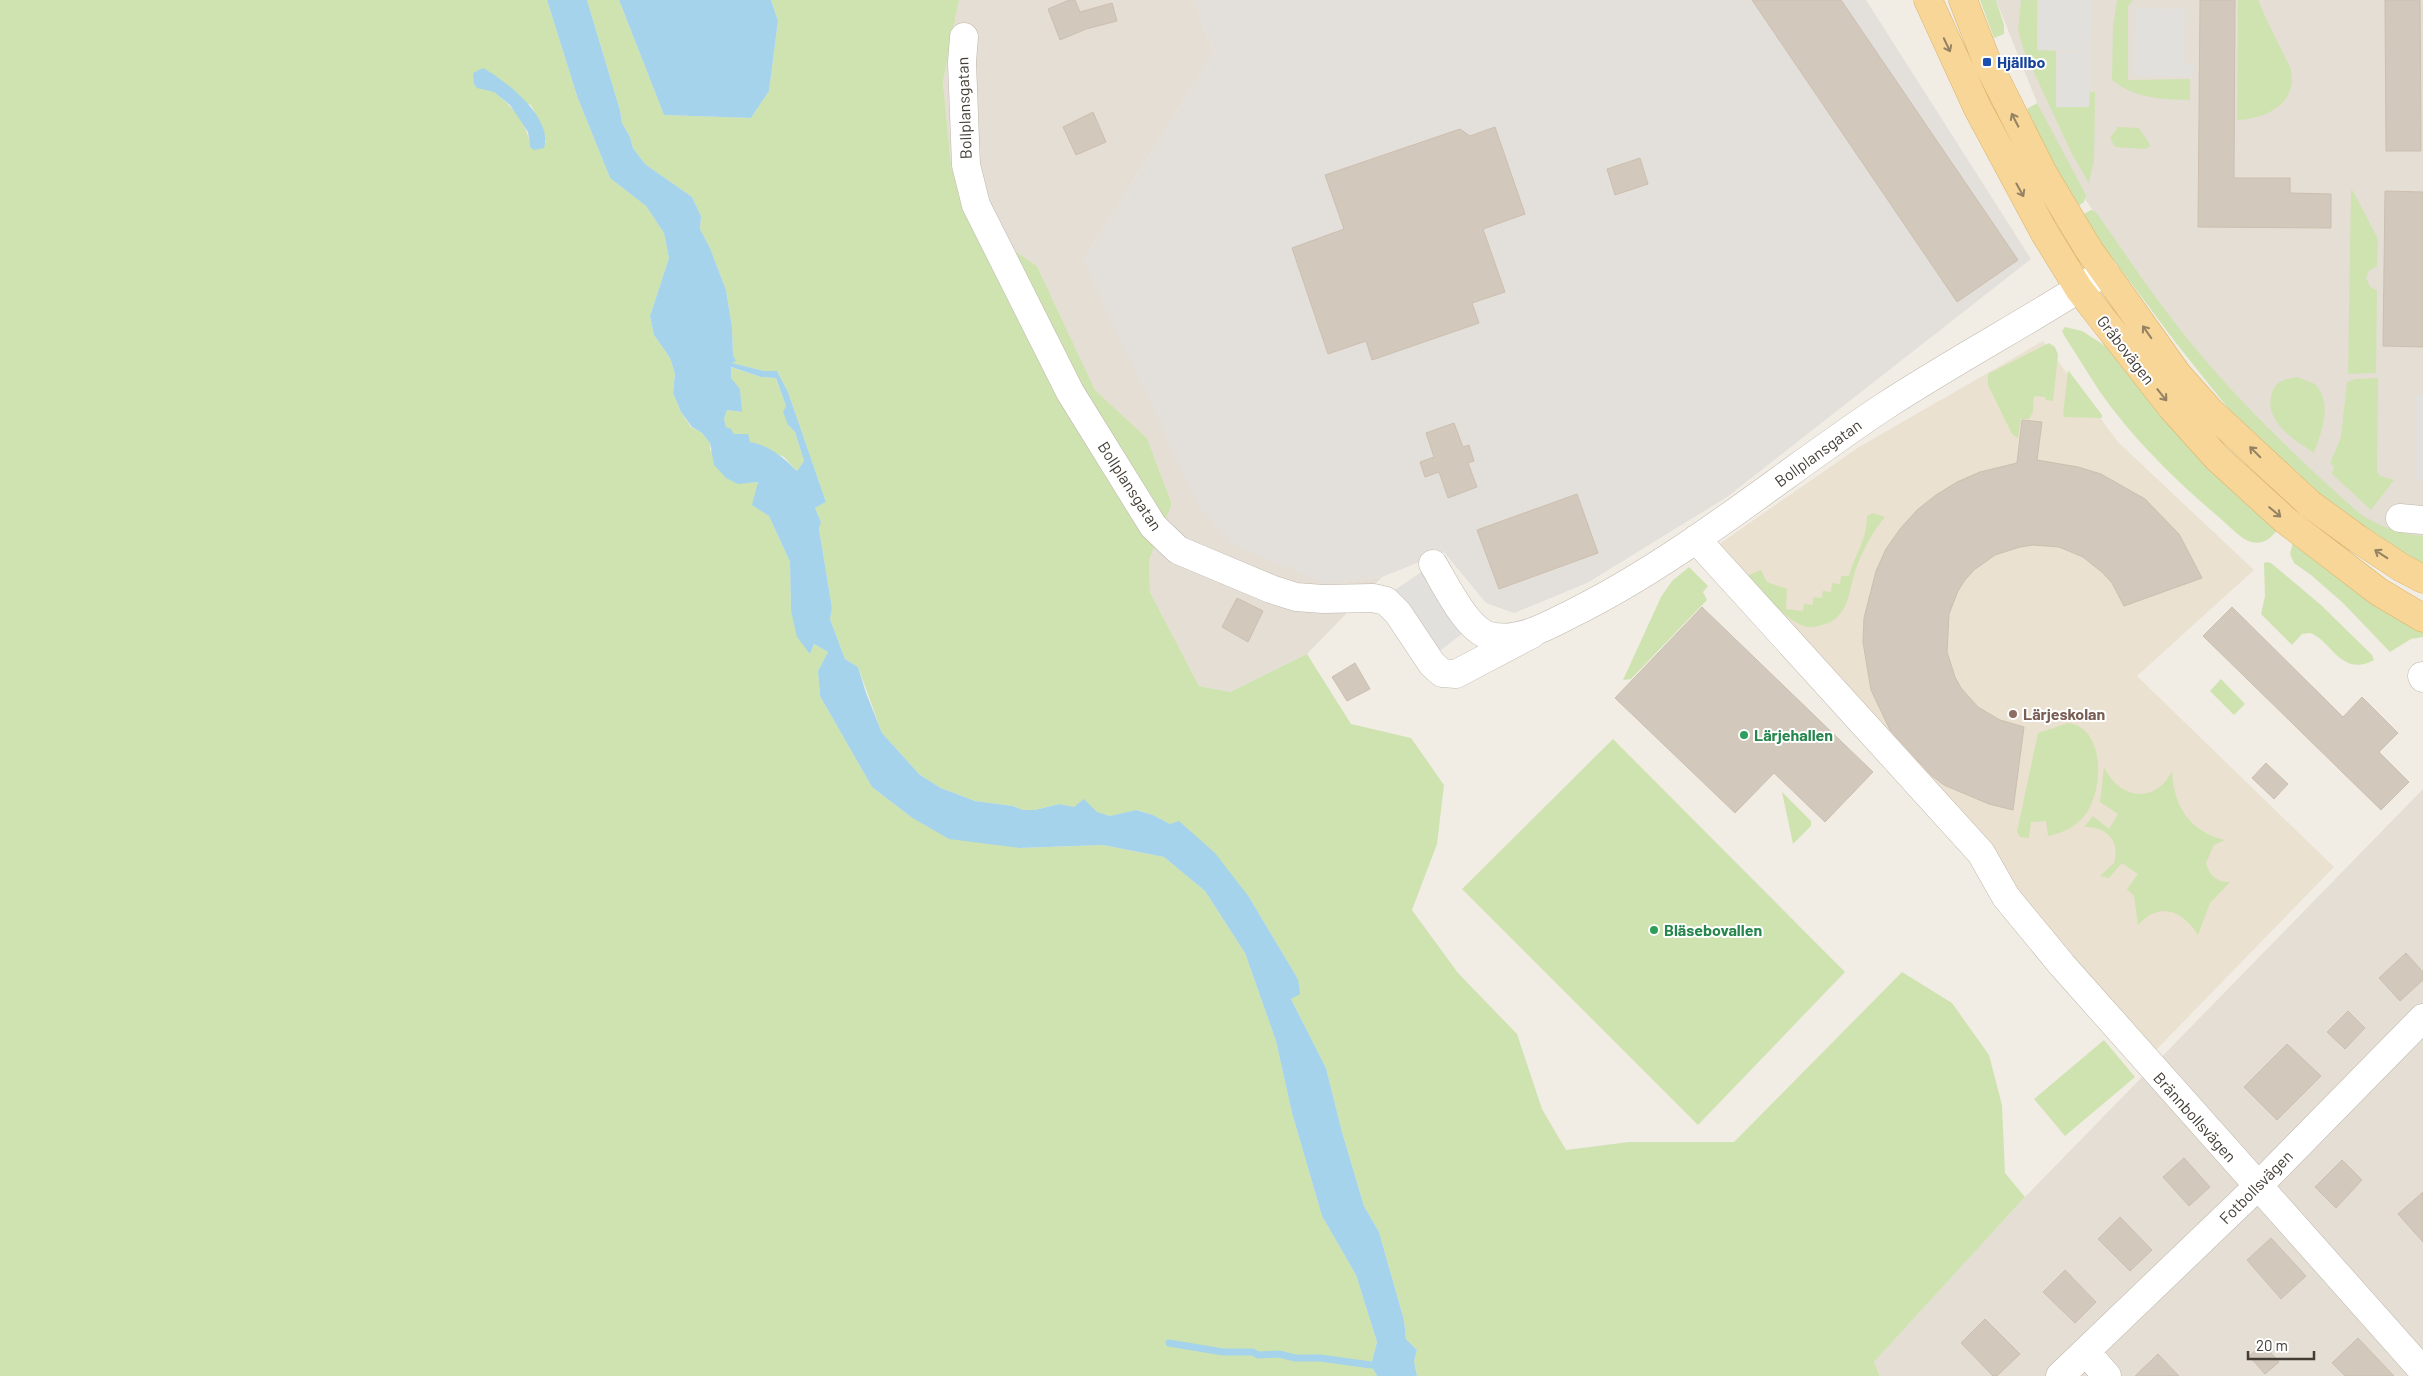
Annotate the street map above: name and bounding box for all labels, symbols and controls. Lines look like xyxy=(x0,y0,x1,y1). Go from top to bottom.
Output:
one-way arrow xyxy=(1943,37,1953,52)
place label: Hjällbo xyxy=(1997,52,2045,71)
marker: Hjällbo xyxy=(1981,56,1993,68)
street label: Bollplansgatan xyxy=(952,57,975,160)
one-way arrow xyxy=(2010,113,2019,128)
one-way arrow xyxy=(2016,182,2025,197)
street label: Gråbovägen xyxy=(2094,312,2159,388)
one-way arrow xyxy=(2142,325,2152,339)
one-way arrow xyxy=(2157,388,2168,401)
street label: Bollplansgatan xyxy=(1771,415,1865,490)
street label: Bollplansgatan xyxy=(1095,438,1166,534)
one-way arrow xyxy=(2249,446,2261,458)
one-way arrow xyxy=(2268,506,2281,518)
one-way arrow xyxy=(2374,549,2388,560)
place label: Lärjeskolan xyxy=(2023,704,2105,723)
marker: Lärjeskolan xyxy=(2007,708,2019,720)
place label: Lärjehallen xyxy=(1754,725,1833,744)
marker: Lärjehallen xyxy=(1738,729,1750,741)
place label: Bläsebovallen xyxy=(1664,920,1762,939)
marker: Bläsebovallen xyxy=(1648,924,1660,936)
street label: Brännbollsvägen xyxy=(2150,1068,2241,1166)
street label: Fotbollsvägen xyxy=(2215,1146,2296,1227)
scale bar xyxy=(2248,1328,2314,1360)
text: 20 m xyxy=(2256,1336,2288,1354)

